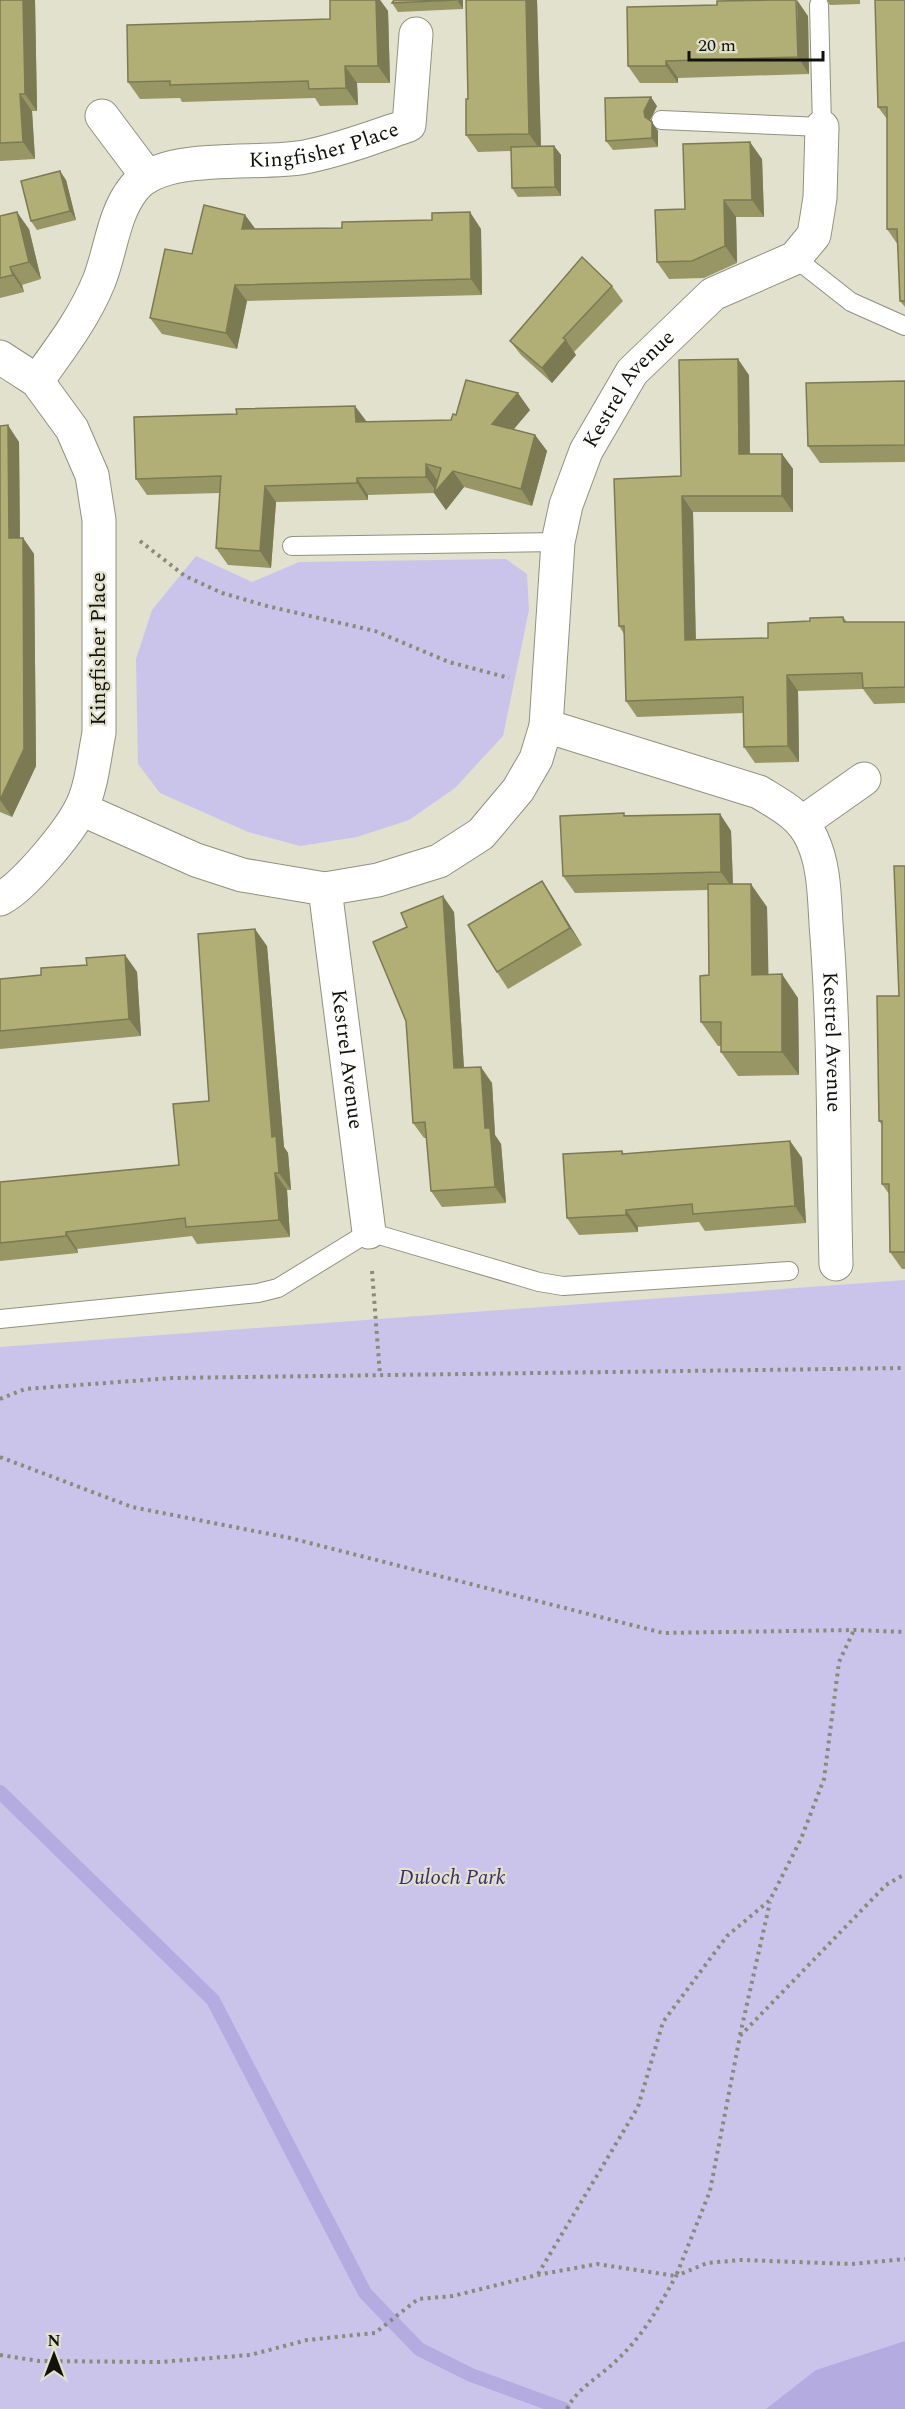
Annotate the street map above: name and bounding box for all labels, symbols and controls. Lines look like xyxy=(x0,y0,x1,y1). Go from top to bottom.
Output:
scale bar xyxy=(689,24,822,62)
text: 20 m xyxy=(698,32,736,59)
street label: Kingfisher Place xyxy=(249,114,403,177)
street label: Kestrel Avenue xyxy=(575,323,683,454)
street label: Kingfisher Place xyxy=(83,572,115,726)
street label: Kestrel Avenue xyxy=(813,971,850,1113)
street label: Kestrel Avenue xyxy=(322,987,372,1131)
park label: Duloch Park xyxy=(399,1862,506,1894)
north arrow xyxy=(24,2325,84,2385)
text: N xyxy=(47,2329,61,2353)

